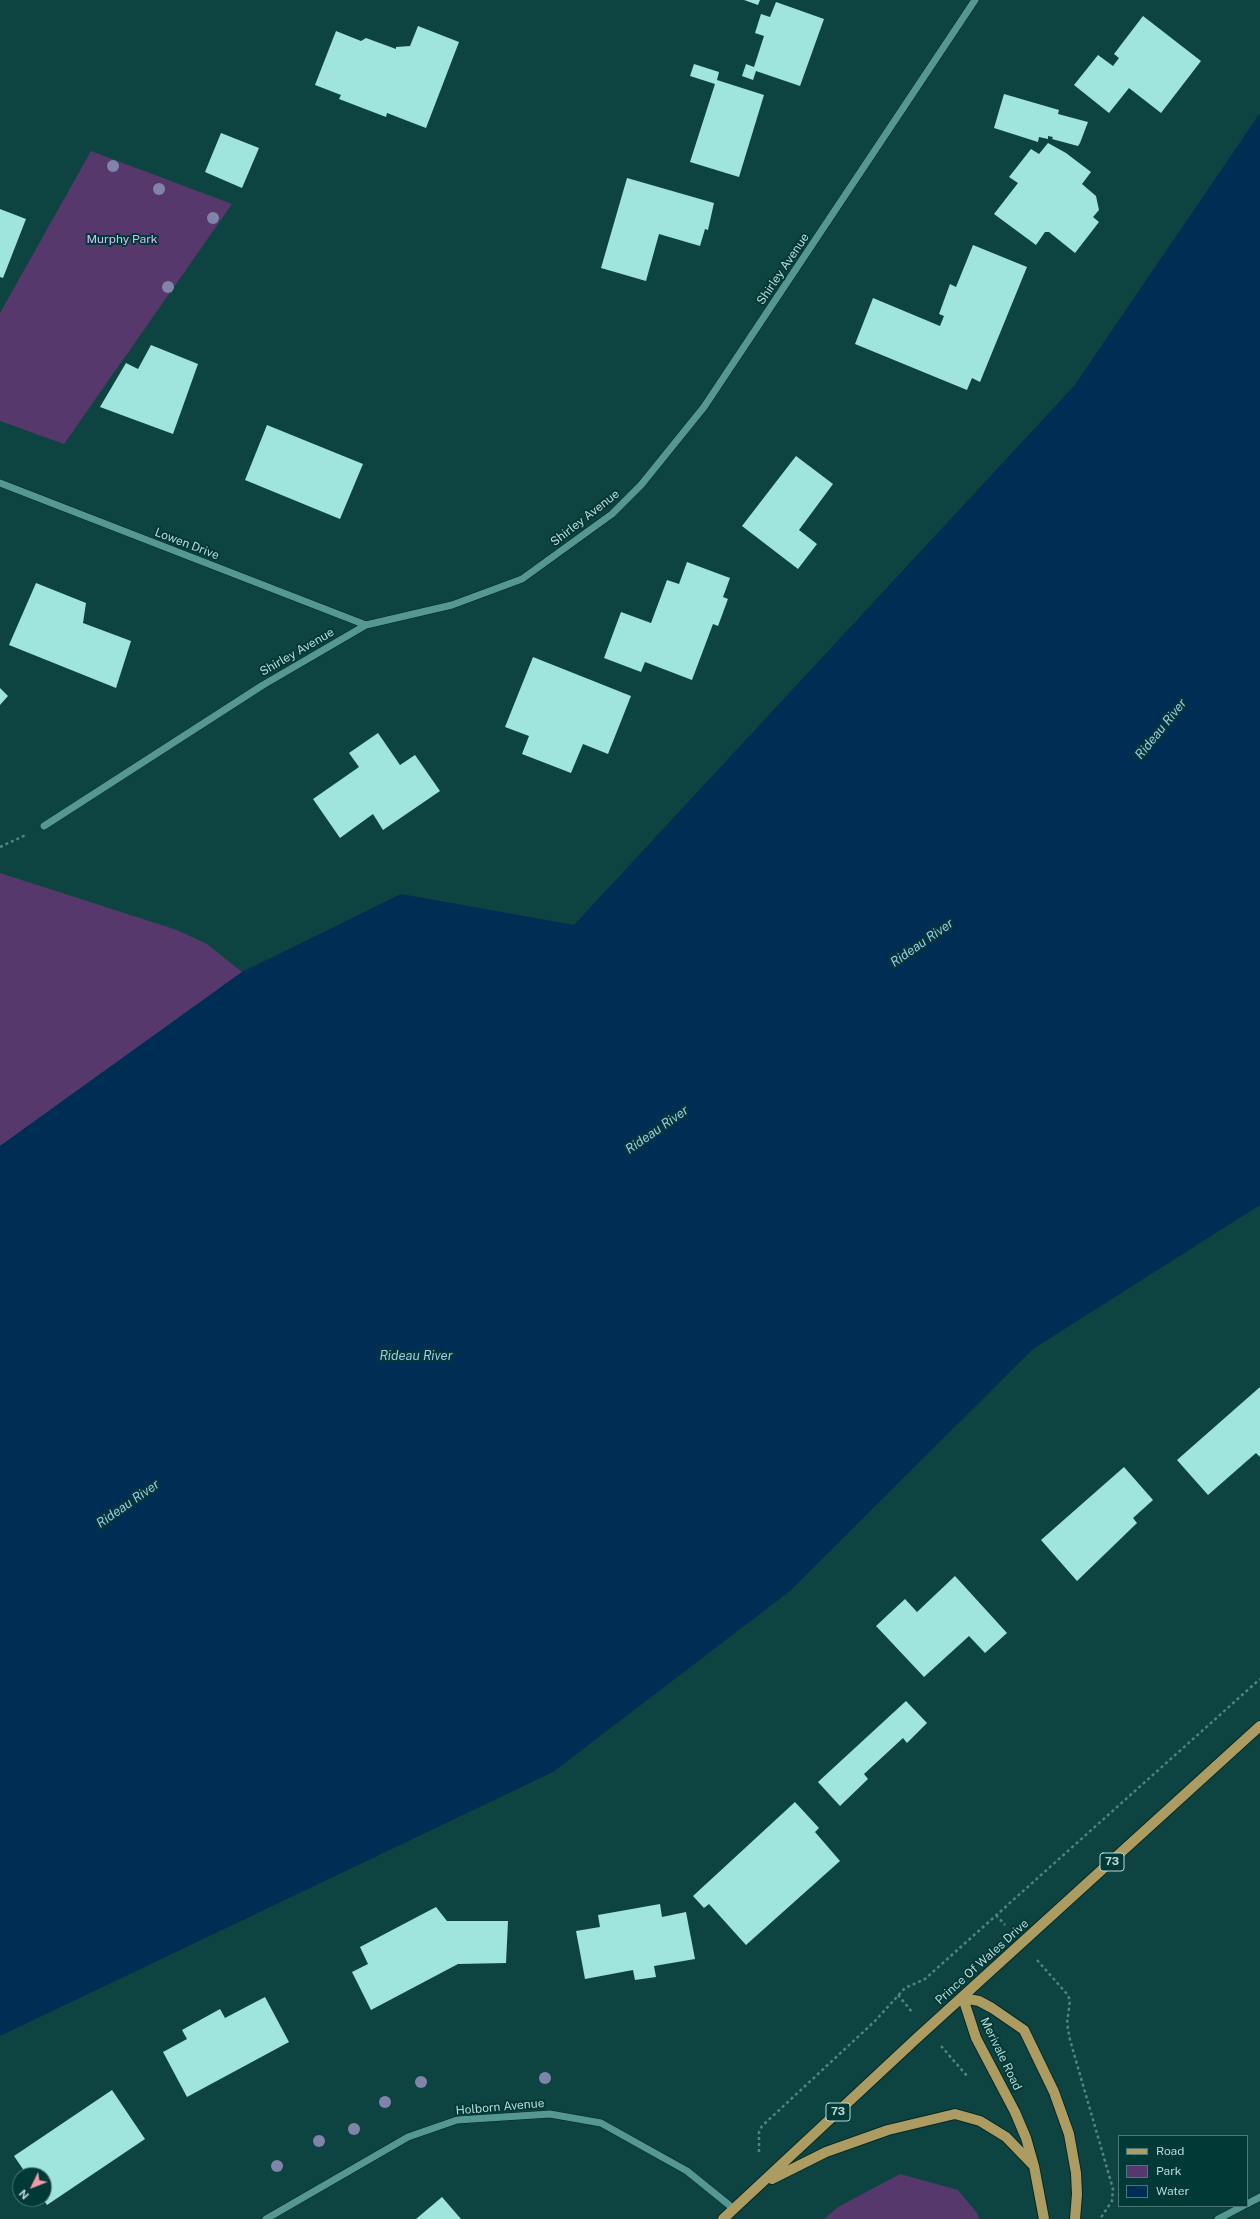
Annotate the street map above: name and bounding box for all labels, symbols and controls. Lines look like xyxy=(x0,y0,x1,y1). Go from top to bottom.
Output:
street label: Shirley Avenue xyxy=(754,230,812,308)
park label: Murphy Park xyxy=(86,232,158,246)
street label: Shirley Avenue xyxy=(548,487,622,549)
street label: Lowen Drive xyxy=(153,525,221,563)
street label: Shirley Avenue xyxy=(257,625,337,679)
water label: Rideau River xyxy=(1132,696,1190,762)
water label: Rideau River xyxy=(888,916,956,970)
water label: Rideau River xyxy=(623,1103,691,1157)
water label: Rideau River xyxy=(379,1348,453,1364)
water label: Rideau River xyxy=(94,1477,162,1531)
road number: 73 xyxy=(1100,1853,1124,1871)
street label: Prince Of Wales Drive xyxy=(932,1916,1032,2008)
street label: Merivale Road xyxy=(977,2015,1025,2093)
street label: Holborn Avenue xyxy=(455,2096,545,2118)
road number: 73 xyxy=(826,2103,850,2121)
legend xyxy=(1118,2135,1248,2207)
text: Road xyxy=(1156,2144,1184,2158)
text: Park xyxy=(1156,2164,1182,2178)
north arrow xyxy=(12,2167,52,2207)
text: Water xyxy=(1156,2184,1189,2198)
text: N xyxy=(17,2187,31,2202)

